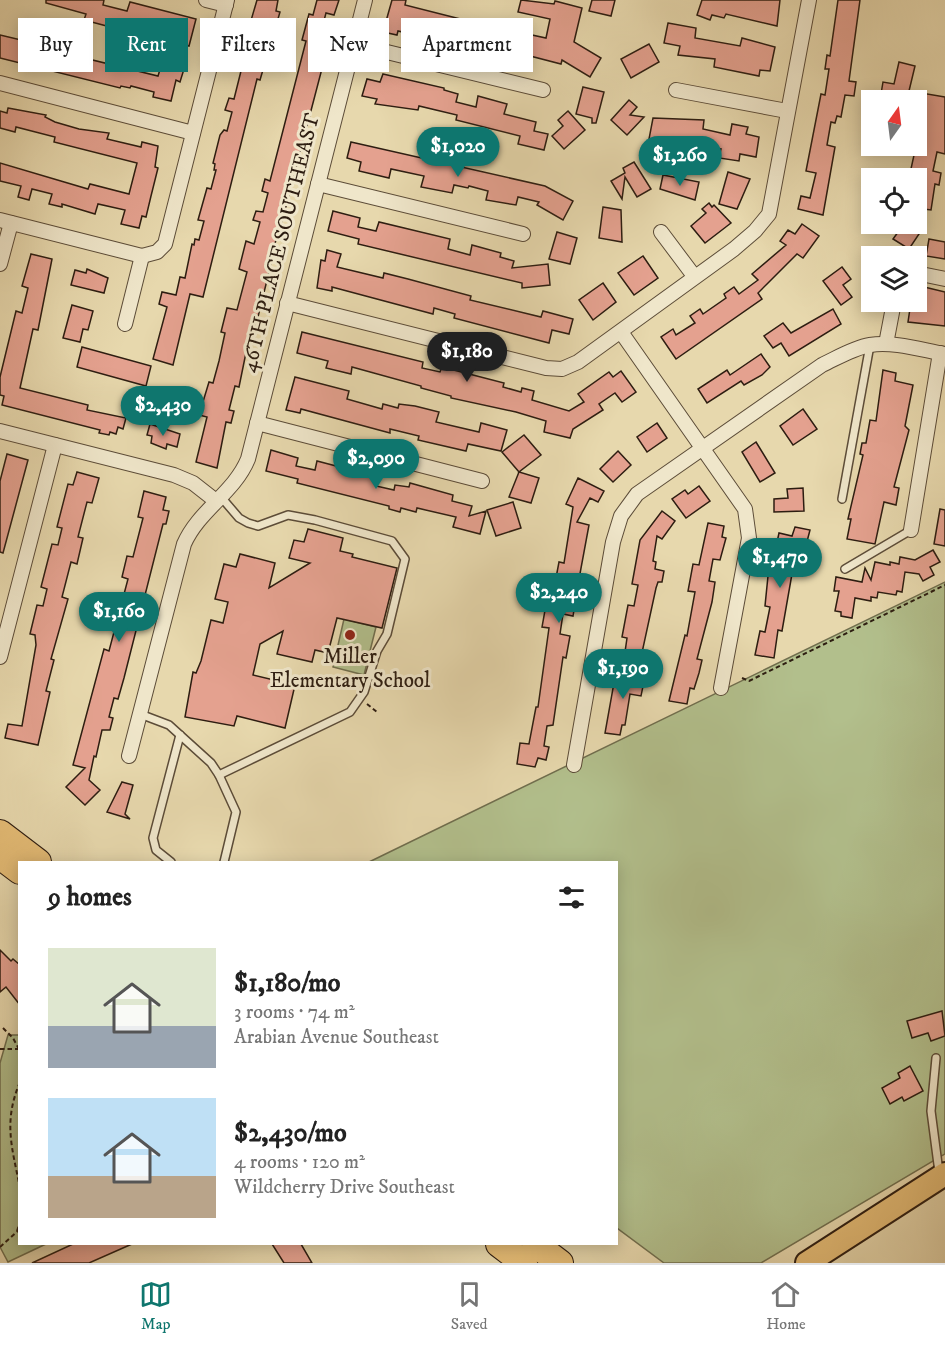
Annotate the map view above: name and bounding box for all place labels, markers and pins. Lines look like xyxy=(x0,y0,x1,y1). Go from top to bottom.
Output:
pin: $1,020 xyxy=(409,127,507,178)
pin: $1,260 xyxy=(631,136,729,187)
pin: $1,180 xyxy=(418,332,516,383)
pin: $2,430 xyxy=(114,386,212,437)
pin: $2,090 xyxy=(327,439,425,490)
pin: $1,470 xyxy=(731,538,829,589)
pin: $2,240 xyxy=(510,573,608,624)
pin: $1,160 xyxy=(70,592,168,643)
marker: Miller Elementary School xyxy=(343,628,357,642)
place label: Miller Elementary School xyxy=(270,644,431,694)
pin: $1,190 xyxy=(574,649,672,700)

